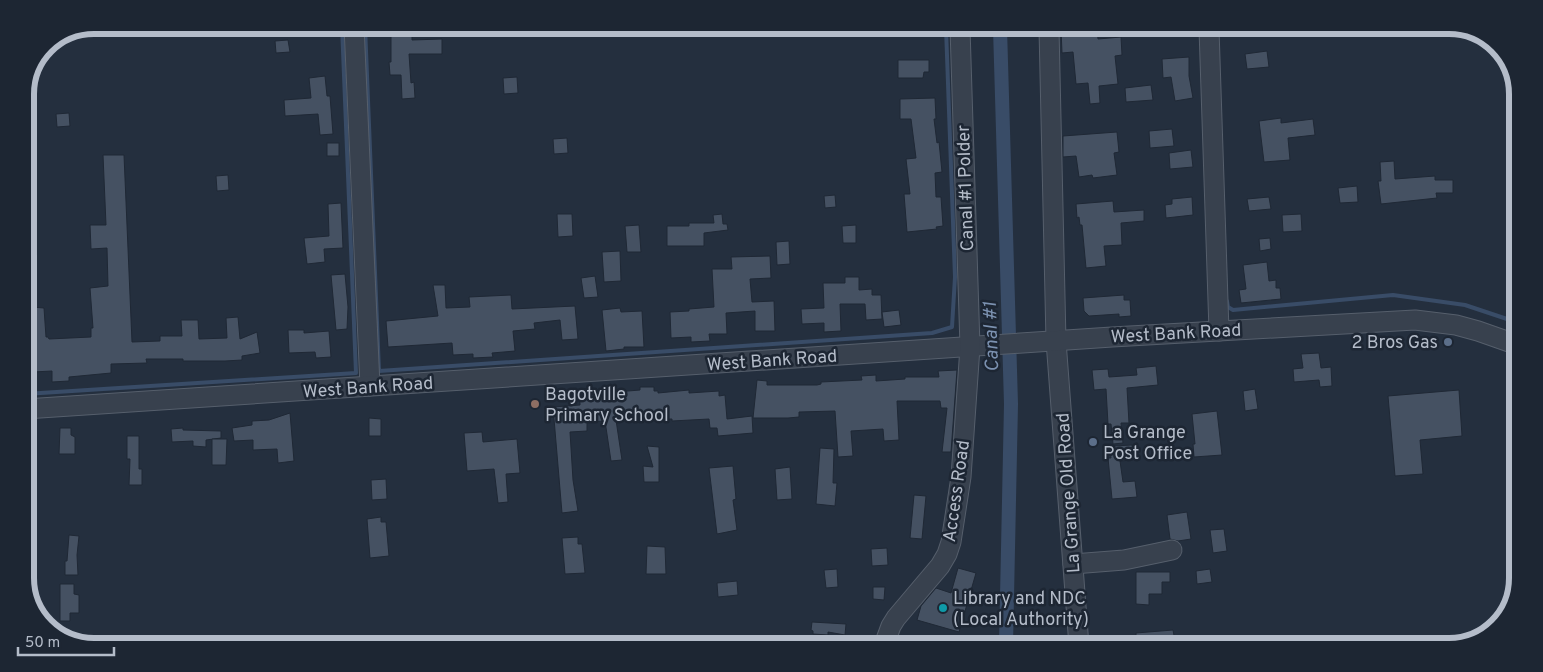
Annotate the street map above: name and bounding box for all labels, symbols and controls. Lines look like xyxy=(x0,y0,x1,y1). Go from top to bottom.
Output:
street label: Canal #1 Polder xyxy=(953,124,980,251)
water label: Canal #1 xyxy=(979,301,1005,372)
street label: West Bank Road xyxy=(1110,320,1242,349)
place label: 2 Bros Gas xyxy=(1352,332,1438,355)
marker: 2 Bros Gas xyxy=(1442,336,1454,348)
street label: West Bank Road xyxy=(706,345,838,378)
street label: West Bank Road xyxy=(302,372,434,405)
place label: Bagotville Primary School xyxy=(545,384,669,428)
marker: Bagotville Primary School xyxy=(529,398,541,410)
street label: La Grange Old Road xyxy=(1052,412,1087,574)
place label: La Grange Post Office xyxy=(1103,422,1192,466)
marker: La Grange Post Office xyxy=(1087,436,1099,448)
street label: Access Road xyxy=(939,439,976,544)
place label: Library and NDC (Local Authority) xyxy=(953,588,1089,632)
marker: Library and NDC (Local Authority) xyxy=(937,602,949,614)
scale bar xyxy=(18,624,114,656)
text: 50 m xyxy=(25,634,60,653)

